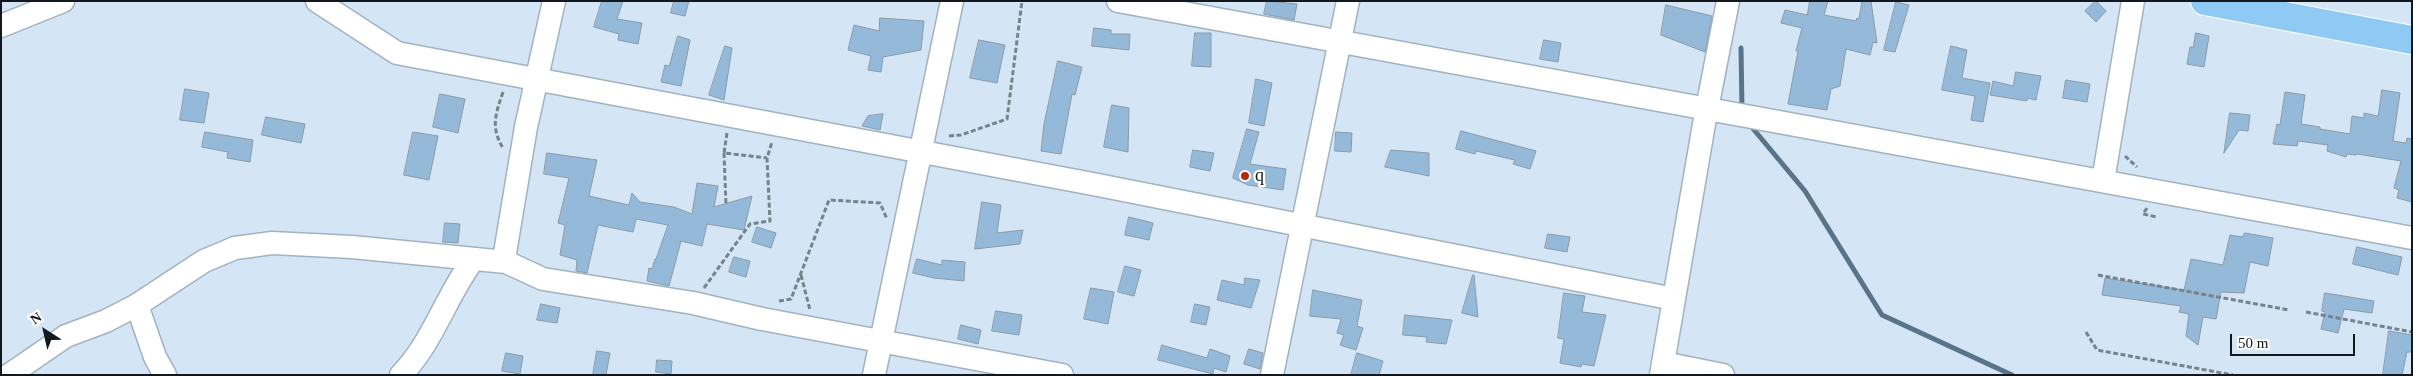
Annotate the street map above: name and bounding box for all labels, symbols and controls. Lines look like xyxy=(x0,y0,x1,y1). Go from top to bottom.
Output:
place label: q xyxy=(1255,165,1264,187)
marker: q xyxy=(1239,170,1251,182)
north arrow xyxy=(20,306,70,356)
text: N xyxy=(28,309,45,327)
scale bar xyxy=(2233,324,2358,356)
text: 50 m xyxy=(2238,335,2268,351)

